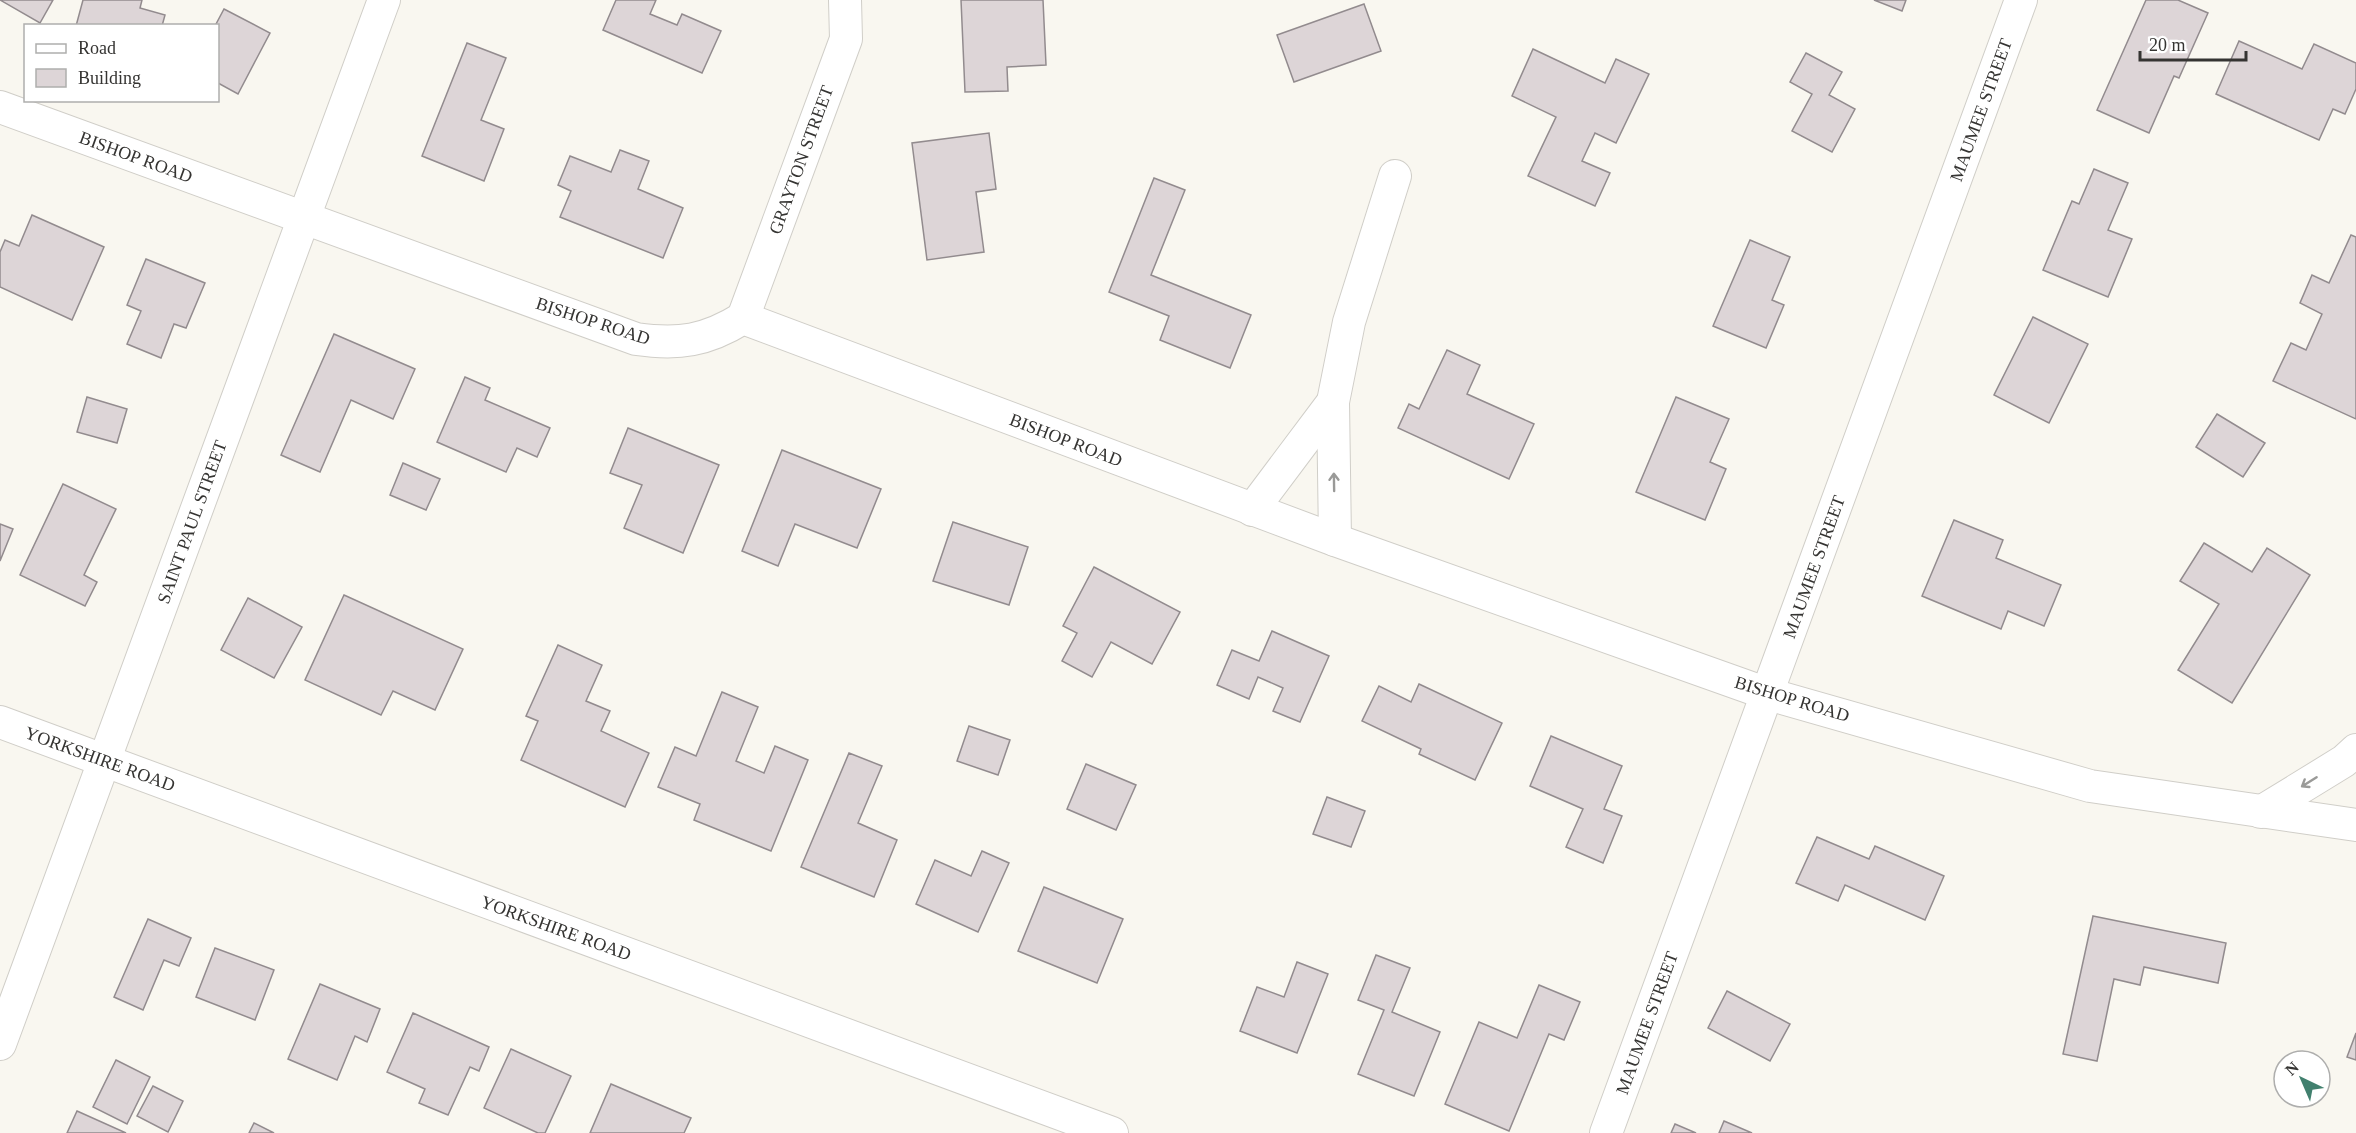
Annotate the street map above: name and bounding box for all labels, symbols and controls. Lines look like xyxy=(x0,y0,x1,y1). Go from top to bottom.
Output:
legend xyxy=(24,24,219,102)
scale bar xyxy=(2140,24,2246,62)
text: 20 m xyxy=(2149,35,2186,55)
street label: MAUMEE STREET xyxy=(1946,36,2016,184)
text: Road xyxy=(78,38,116,58)
text: Building xyxy=(78,68,141,88)
street label: GRAYTON STREET xyxy=(765,83,837,237)
street label: BISHOP ROAD xyxy=(77,127,195,187)
street label: BISHOP ROAD xyxy=(533,293,653,349)
street label: BISHOP ROAD xyxy=(1007,409,1125,471)
street label: SAINT PAUL STREET xyxy=(153,438,231,606)
one-way arrow xyxy=(1328,472,1340,492)
street label: MAUMEE STREET xyxy=(1779,493,1849,641)
street label: BISHOP ROAD xyxy=(1732,672,1852,726)
street label: YORKSHIRE ROAD xyxy=(22,722,178,796)
one-way arrow xyxy=(2301,775,2318,788)
street label: YORKSHIRE ROAD xyxy=(478,891,634,965)
street label: MAUMEE STREET xyxy=(1612,949,1682,1097)
north arrow xyxy=(2272,1049,2332,1109)
text: N xyxy=(2282,1058,2302,1079)

